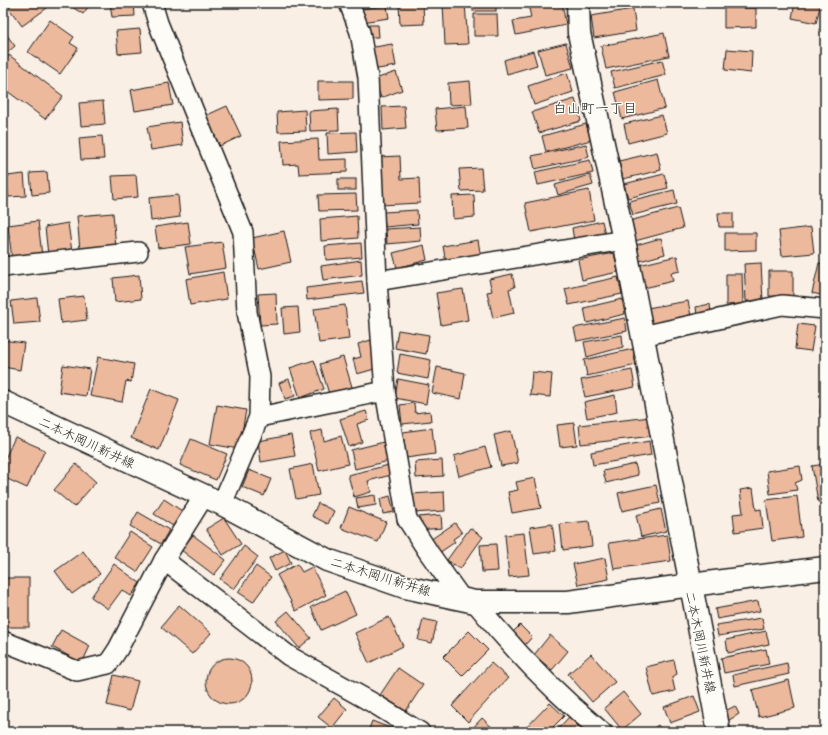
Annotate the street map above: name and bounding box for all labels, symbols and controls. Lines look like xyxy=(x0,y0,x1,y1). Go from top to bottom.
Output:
district label: 白山町一丁目 xyxy=(553,102,637,119)
street label: 二本木岡川新井線 xyxy=(36,415,138,473)
street label: 二本木岡川新井線 xyxy=(328,555,433,601)
street label: 二本木岡川新井線 xyxy=(680,590,718,696)

